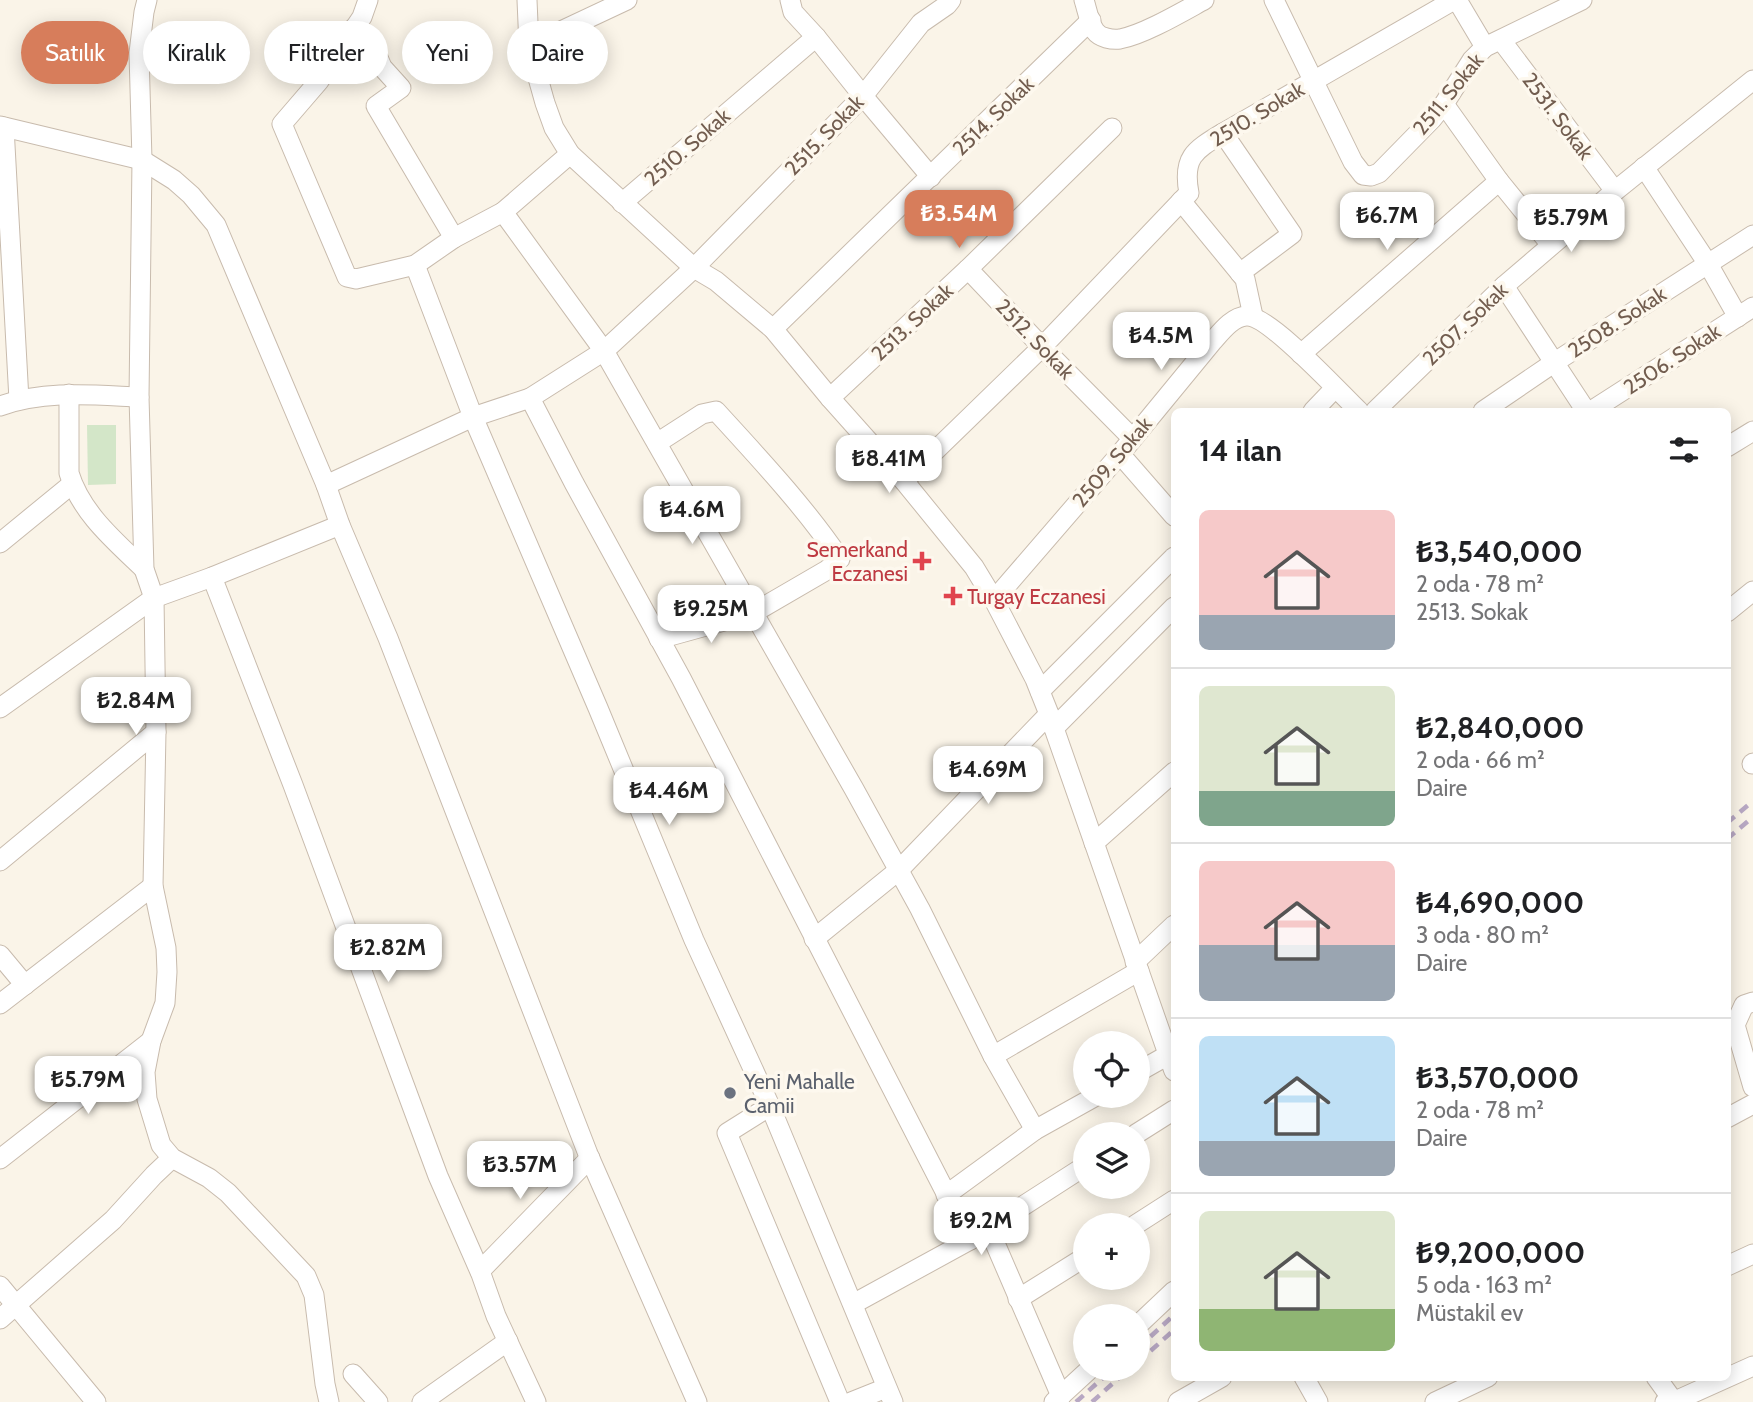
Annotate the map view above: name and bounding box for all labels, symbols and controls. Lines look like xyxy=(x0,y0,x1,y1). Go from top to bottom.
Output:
chip: Satılık xyxy=(21,21,129,84)
chip: Kiralık xyxy=(143,21,250,84)
chip: Filtreler xyxy=(264,21,388,84)
chip: Yeni xyxy=(402,21,493,84)
chip: Daire xyxy=(507,21,608,84)
street label: 2511. Sokak xyxy=(1408,48,1489,140)
street label: 2531. Sokak xyxy=(1517,68,1599,165)
street label: 2514. Sokak xyxy=(947,71,1039,161)
street label: 2510. Sokak xyxy=(1205,76,1309,152)
street label: 2515. Sokak xyxy=(779,89,869,180)
street label: 2510. Sokak xyxy=(639,103,735,191)
pin: ₺3.54M xyxy=(902,190,1016,250)
pin: ₺6.7M xyxy=(1338,192,1436,252)
pin: ₺5.79M xyxy=(1514,194,1628,254)
text: ₺3.54M xyxy=(921,199,997,227)
text: ₺6.7M xyxy=(1356,201,1418,229)
text: ₺5.79M xyxy=(1534,203,1608,231)
street label: 2507. Sokak xyxy=(1417,277,1513,371)
street label: 2513. Sokak xyxy=(866,278,958,366)
street label: 2508. Sokak xyxy=(1563,281,1671,363)
street label: 2512. Sokak xyxy=(991,294,1080,385)
pin: ₺4.5M xyxy=(1112,312,1210,372)
street label: 2506. Sokak xyxy=(1619,318,1726,400)
text: ₺4.5M xyxy=(1129,321,1193,349)
street label: 2509. Sokak xyxy=(1067,411,1157,512)
icon: filters xyxy=(1665,431,1703,469)
text: 14 ilan xyxy=(1199,432,1282,469)
pin: ₺8.41M xyxy=(832,435,946,495)
text: ₺8.41M xyxy=(852,444,926,472)
pin: ₺4.6M xyxy=(643,486,741,546)
text: ₺4.6M xyxy=(659,495,725,523)
text: ₺3,540,000 xyxy=(1416,533,1583,570)
place label: Semerkand Eczanesi xyxy=(806,537,908,586)
icon: home xyxy=(1255,538,1339,622)
marker: Semerkand Eczanesi xyxy=(914,553,930,569)
text: 2 oda · 78 m² xyxy=(1416,570,1544,598)
place label: Turgay Eczanesi xyxy=(967,584,1106,609)
pin: ₺9.25M xyxy=(654,586,768,645)
marker: Turgay Eczanesi xyxy=(945,588,961,604)
text: ₺9.25M xyxy=(673,594,749,622)
text: 2513. Sokak xyxy=(1416,598,1528,626)
pin: ₺2.84M xyxy=(79,678,193,737)
text: ₺2.84M xyxy=(97,686,175,714)
text: ₺2,840,000 xyxy=(1416,709,1585,746)
icon: home xyxy=(1255,714,1339,798)
pin: ₺4.69M xyxy=(931,746,1045,806)
text: 2 oda · 66 m² xyxy=(1416,746,1545,774)
text: ₺4.69M xyxy=(949,755,1027,783)
pin: ₺4.46M xyxy=(612,768,726,827)
text: Daire xyxy=(1416,774,1467,802)
text: ₺4.46M xyxy=(629,776,709,804)
text: ₺4,690,000 xyxy=(1416,884,1584,921)
icon: home xyxy=(1255,889,1339,973)
text: 3 oda · 80 m² xyxy=(1416,921,1549,949)
pin: ₺2.82M xyxy=(331,925,445,984)
text: ₺2.82M xyxy=(350,933,426,961)
text: Daire xyxy=(1416,949,1467,977)
map controls xyxy=(1073,1031,1150,1381)
button: locate xyxy=(1073,1031,1150,1108)
pin: ₺5.79M xyxy=(31,1056,145,1116)
text: ₺3,570,000 xyxy=(1416,1059,1579,1096)
icon: home xyxy=(1255,1064,1339,1148)
text: ₺5.79M xyxy=(51,1065,125,1093)
place label: Yeni Mahalle Camii xyxy=(743,1069,855,1118)
marker: Yeni Mahalle Camii xyxy=(722,1085,738,1101)
text: 2 oda · 78 m² xyxy=(1416,1096,1544,1124)
button: layers xyxy=(1073,1122,1150,1199)
text: Daire xyxy=(1416,1124,1467,1152)
pin: ₺3.57M xyxy=(463,1142,577,1201)
text: ₺3.57M xyxy=(483,1150,557,1178)
pin: ₺9.2M xyxy=(932,1198,1030,1257)
text: ₺9.2M xyxy=(950,1206,1012,1234)
button: + xyxy=(1073,1213,1150,1290)
text: ₺9,200,000 xyxy=(1416,1234,1585,1271)
icon: home xyxy=(1255,1239,1339,1323)
text: 5 oda · 163 m² xyxy=(1416,1271,1552,1299)
text: Müstakil ev xyxy=(1416,1299,1524,1327)
button: − xyxy=(1073,1304,1150,1381)

